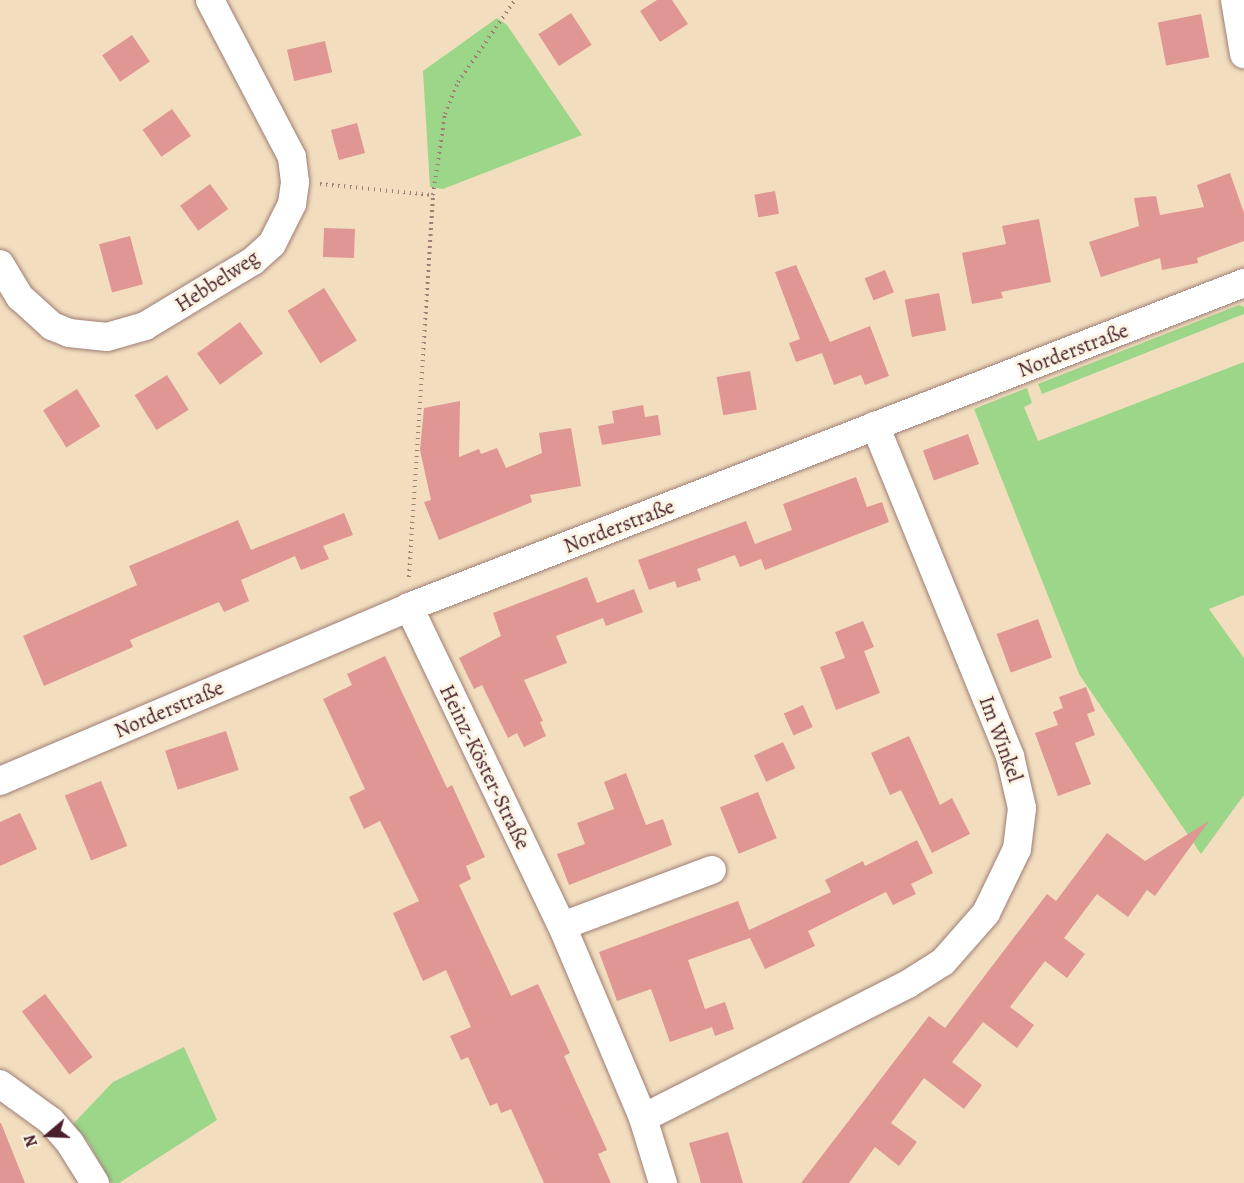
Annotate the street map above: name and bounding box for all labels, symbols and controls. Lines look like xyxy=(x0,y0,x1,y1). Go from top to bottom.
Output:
street label: Hebbelweg xyxy=(170,245,264,317)
street label: Norderstraße xyxy=(1014,317,1132,383)
street label: Norderstraße xyxy=(560,493,678,559)
street label: Norderstraße xyxy=(110,675,228,743)
street label: Heinz-Köster-Straße xyxy=(434,681,536,853)
street label: Im Winkel xyxy=(974,693,1028,785)
north arrow xyxy=(18,1105,78,1165)
text: N xyxy=(19,1132,43,1150)

